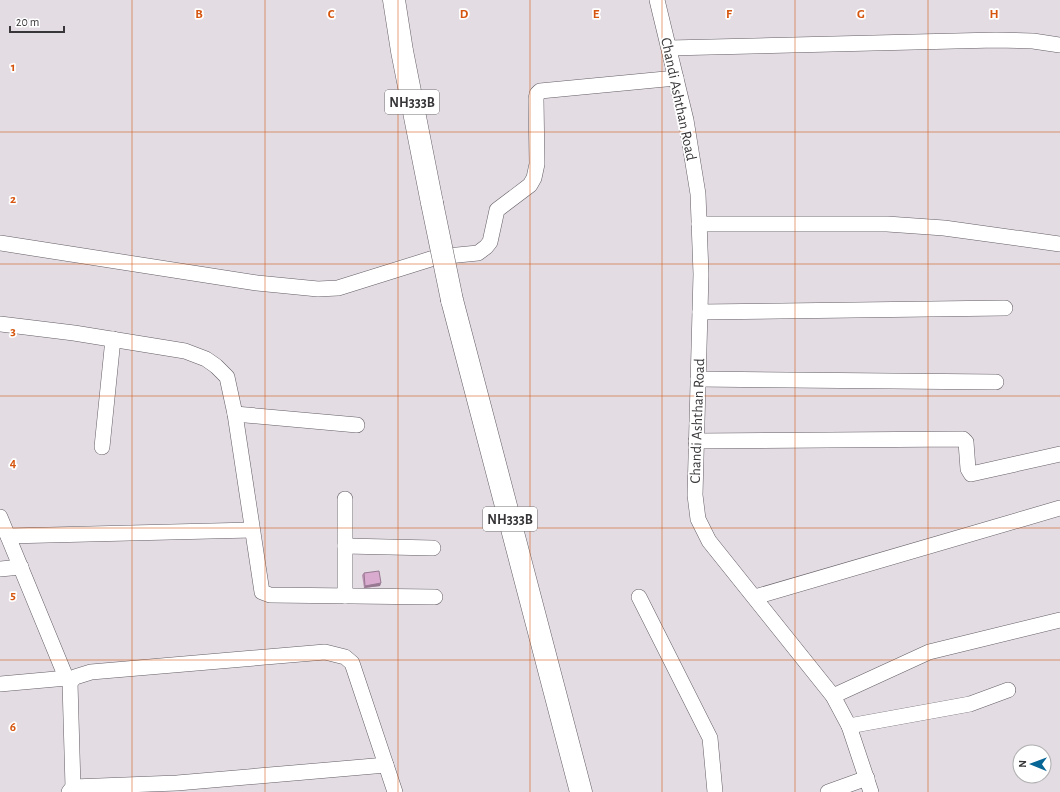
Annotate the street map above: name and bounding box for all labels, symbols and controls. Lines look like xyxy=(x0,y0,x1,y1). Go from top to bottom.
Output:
scale bar xyxy=(10,8,64,34)
text: B xyxy=(195,8,203,21)
text: C xyxy=(328,8,335,21)
text: D xyxy=(460,8,469,21)
text: E xyxy=(593,8,600,21)
text: F xyxy=(726,8,733,21)
text: G xyxy=(857,8,865,21)
text: H xyxy=(989,8,999,21)
text: 20 m xyxy=(16,16,39,28)
street label: Chandi Ashthan Road xyxy=(658,36,699,162)
text: 1 xyxy=(11,61,15,74)
road number: NH333B xyxy=(385,90,439,114)
text: 2 xyxy=(10,193,16,206)
text: 3 xyxy=(10,325,16,338)
street label: Chandi Ashthan Road xyxy=(688,358,707,484)
text: 4 xyxy=(10,457,17,470)
road number: NH333B xyxy=(483,507,537,531)
text: 5 xyxy=(10,589,16,602)
text: 6 xyxy=(10,721,16,734)
north arrow xyxy=(1012,744,1052,784)
text: N xyxy=(1017,760,1028,768)

